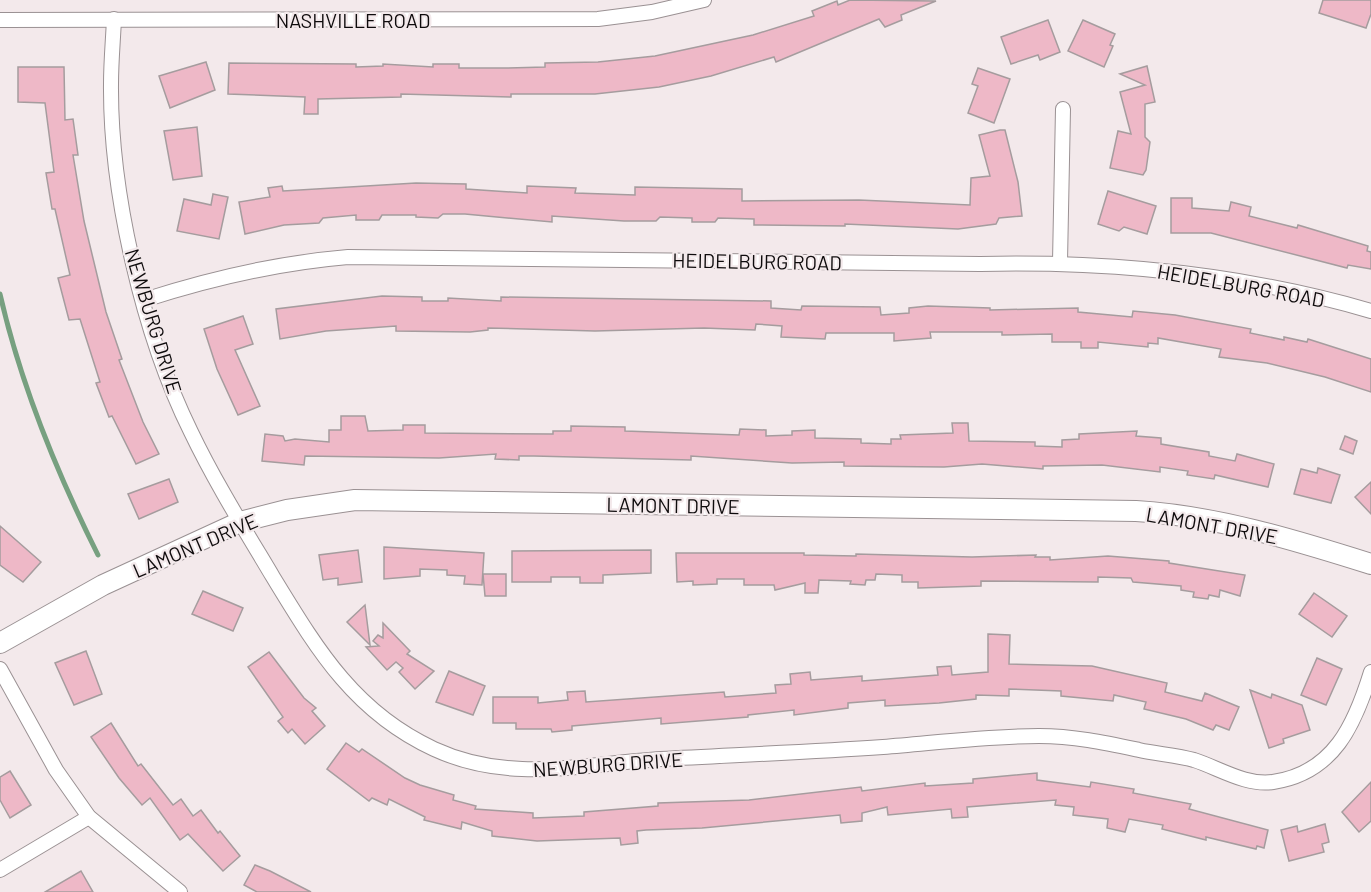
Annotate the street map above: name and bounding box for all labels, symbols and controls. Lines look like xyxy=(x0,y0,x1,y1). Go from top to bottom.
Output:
street label: NASHVILLE ROAD xyxy=(276,8,430,32)
street label: NEWBURG DRIVE xyxy=(121,246,187,396)
street label: HEIDELBURG ROAD xyxy=(672,248,842,274)
street label: HEIDELBURG ROAD xyxy=(1156,258,1326,312)
street label: LAMONT DRIVE xyxy=(606,492,740,518)
street label: LAMONT DRIVE xyxy=(1144,502,1280,548)
street label: LAMONT DRIVE xyxy=(129,508,261,582)
street label: NEWBURG DRIVE xyxy=(532,747,684,781)

